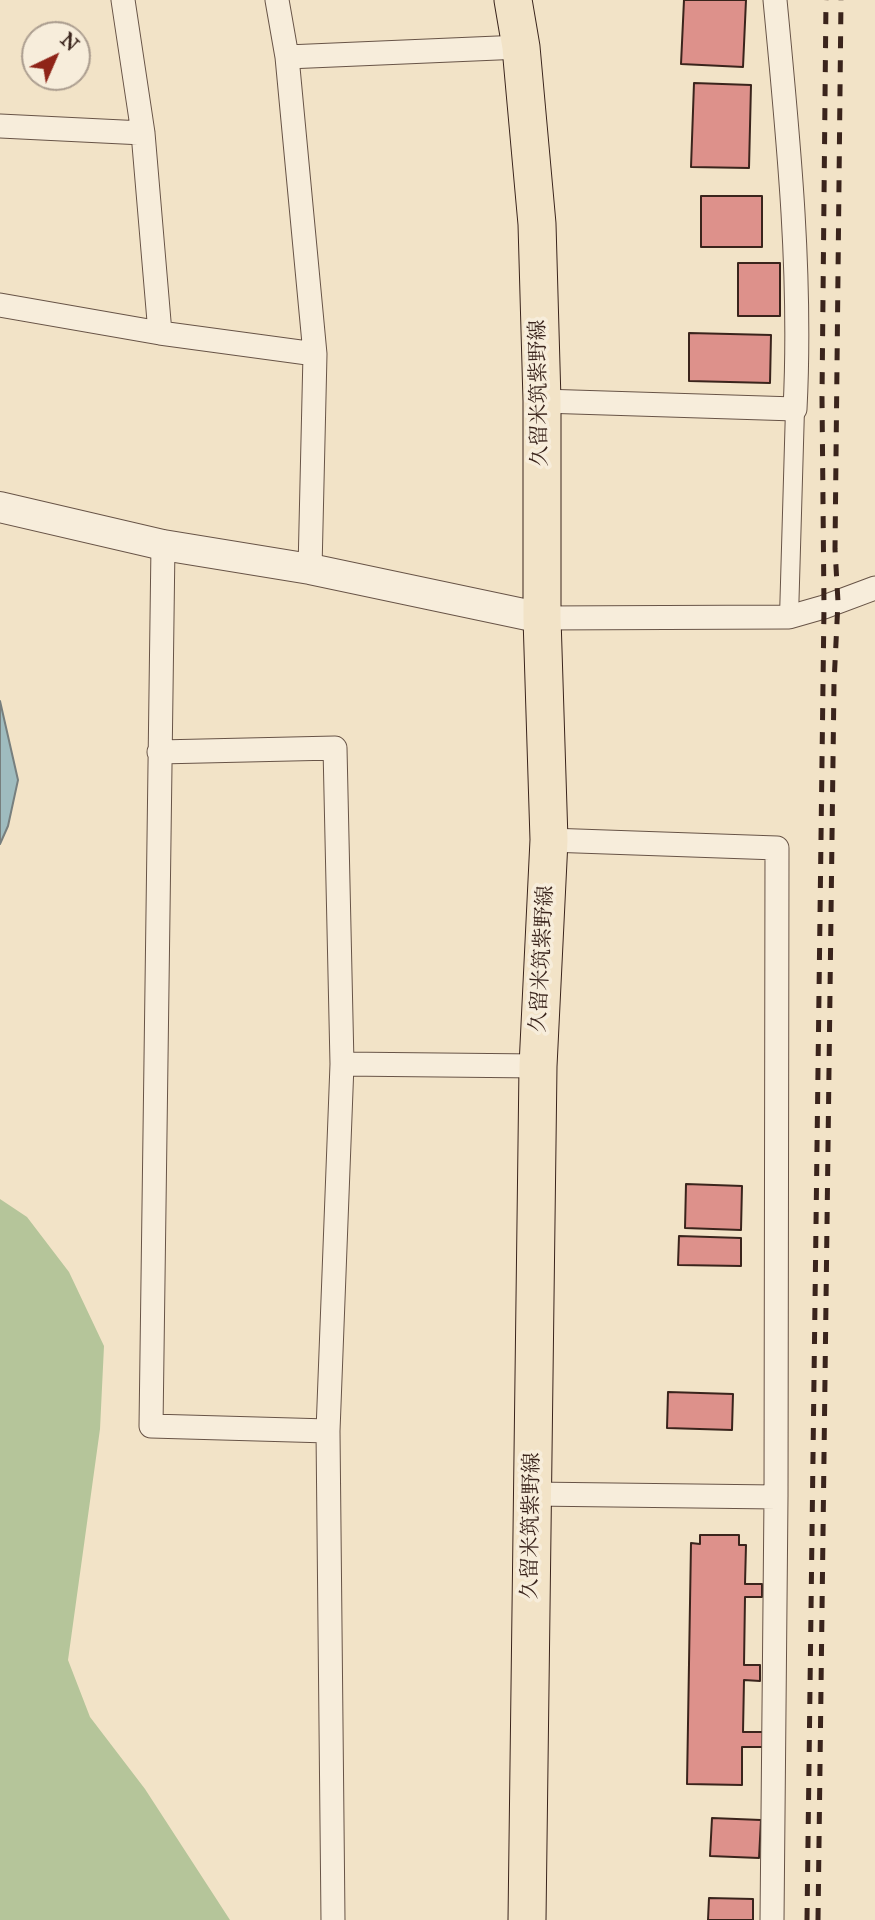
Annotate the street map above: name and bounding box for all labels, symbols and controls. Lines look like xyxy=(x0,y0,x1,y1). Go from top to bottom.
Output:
north arrow xyxy=(21,21,91,91)
text: N xyxy=(56,28,83,56)
street label: 久留米筑紫野線 xyxy=(526,319,554,467)
street label: 久留米筑紫野線 xyxy=(527,885,559,1033)
street label: 久留米筑紫野線 xyxy=(518,1452,546,1600)

